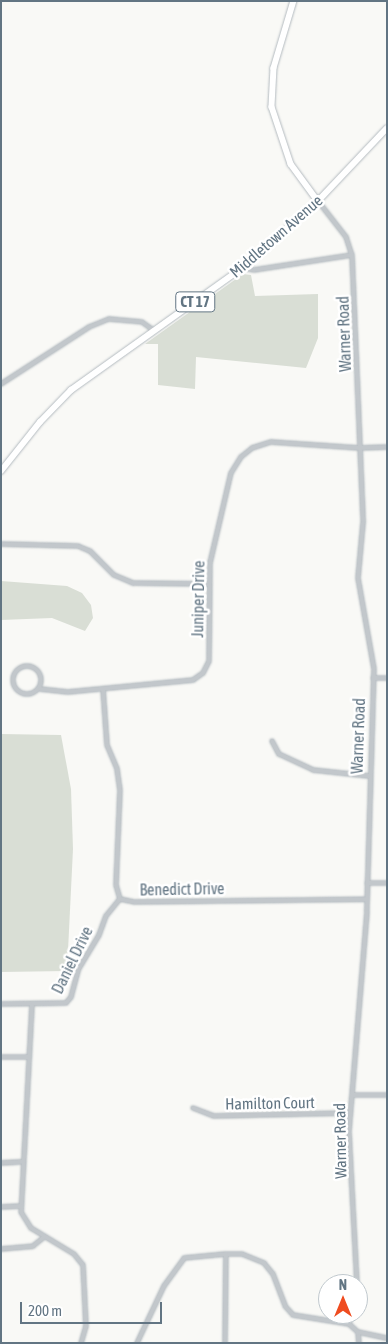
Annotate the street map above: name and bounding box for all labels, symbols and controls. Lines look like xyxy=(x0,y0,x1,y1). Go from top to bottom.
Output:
street label: Middletown Avenue xyxy=(226,191,326,281)
road number: CT 17 xyxy=(175,290,215,314)
street label: Warner Road xyxy=(333,296,355,372)
street label: Juniper Drive xyxy=(188,560,208,638)
street label: Warner Road xyxy=(347,698,369,774)
street label: Benedict Drive xyxy=(139,879,225,899)
street label: Daniel Drive xyxy=(47,923,97,997)
street label: Hamilton Court xyxy=(225,1093,315,1113)
street label: Warner Road xyxy=(330,1103,350,1179)
north arrow xyxy=(318,1274,368,1324)
text: N xyxy=(339,1277,347,1293)
scale bar xyxy=(22,1292,165,1324)
text: 200 m xyxy=(28,1302,62,1319)

